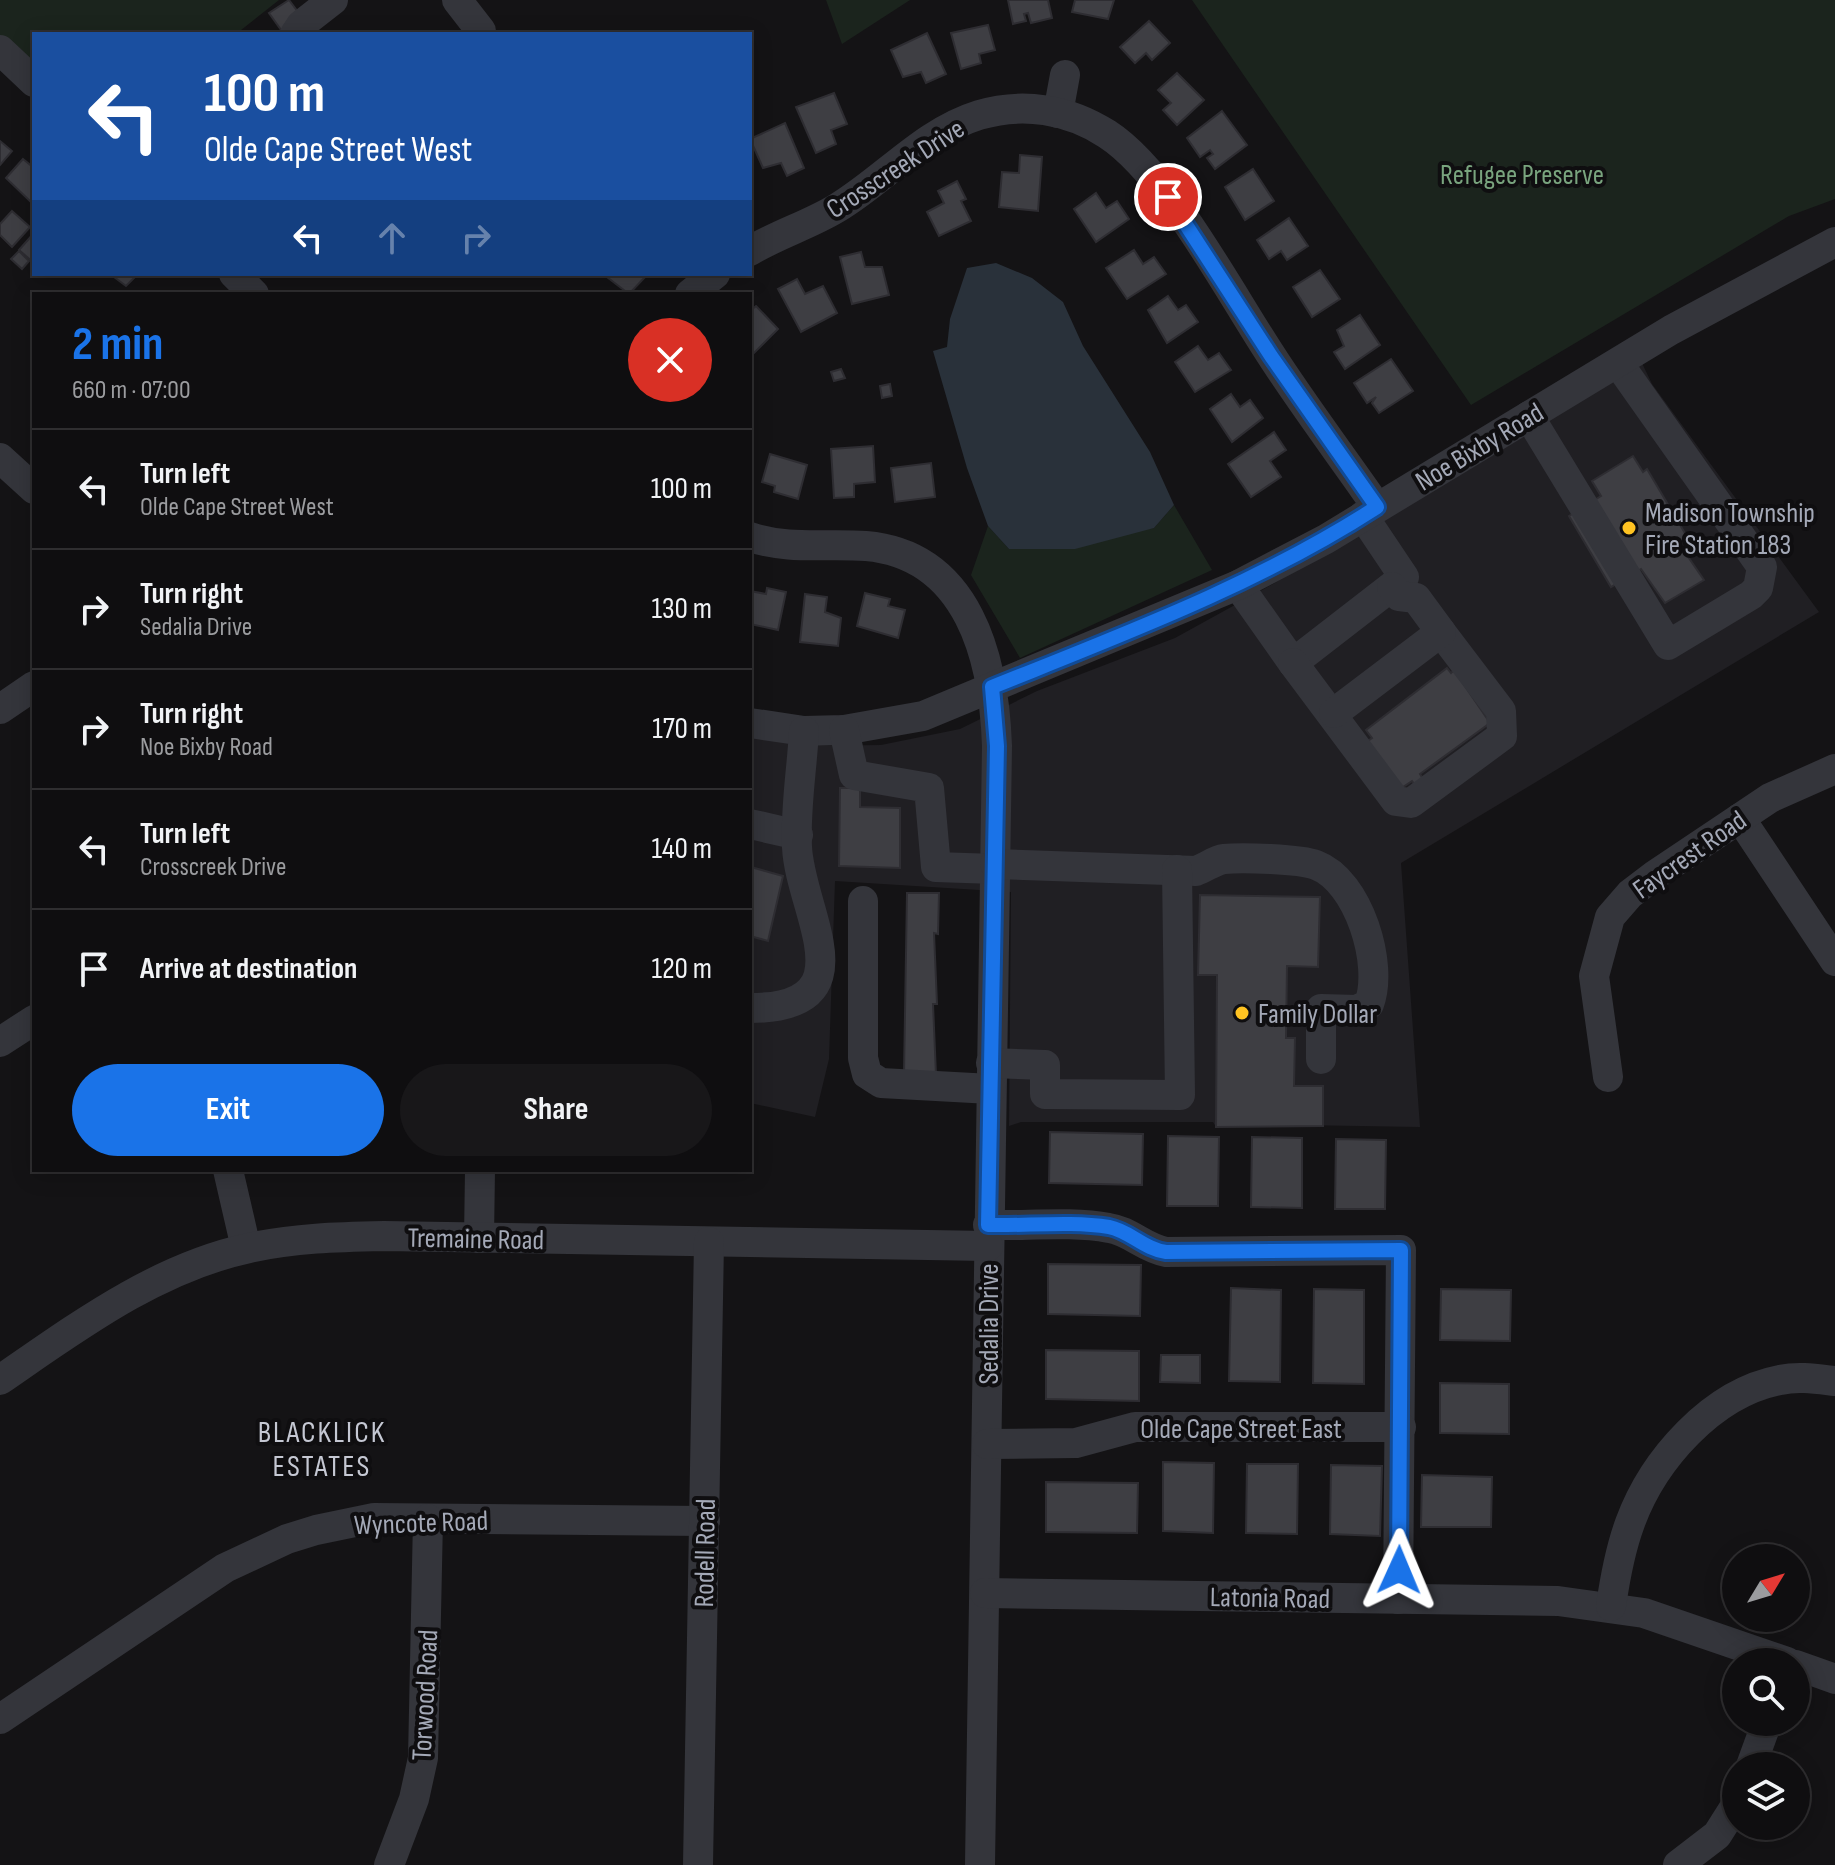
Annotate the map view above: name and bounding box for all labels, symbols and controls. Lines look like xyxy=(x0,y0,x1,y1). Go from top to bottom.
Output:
text: 100 m xyxy=(204,61,325,128)
icon: left xyxy=(72,64,176,168)
street label: Crosscreek Drive xyxy=(821,112,971,226)
text: Olde Cape Street West xyxy=(204,129,472,172)
park label: Refugee Preserve xyxy=(1440,159,1604,192)
pin xyxy=(1134,163,1202,231)
icon: arrive xyxy=(1146,175,1190,219)
icon: left xyxy=(286,216,330,260)
icon: ahead xyxy=(370,216,414,260)
icon: right xyxy=(454,216,498,260)
text: 2 min xyxy=(72,316,163,373)
button: close xyxy=(628,318,712,402)
text: 660 m · 07:00 xyxy=(72,375,190,406)
street label: Noe Bixby Road xyxy=(1410,396,1550,498)
text: Turn left xyxy=(140,456,230,492)
icon: left xyxy=(72,467,116,511)
text: 100 m xyxy=(651,471,712,507)
text: Olde Cape Street West xyxy=(140,492,334,523)
place label: Madison Township Fire Station 183 xyxy=(1645,497,1815,562)
marker: Madison Township Fire Station 183 xyxy=(1620,519,1638,537)
text: Turn right xyxy=(140,576,243,612)
icon: right xyxy=(72,587,116,631)
text: 130 m xyxy=(652,591,712,627)
text: Sedalia Drive xyxy=(140,612,252,643)
text: Turn right xyxy=(140,696,243,732)
icon: right xyxy=(72,707,116,751)
text: 170 m xyxy=(652,711,712,747)
text: Noe Bixby Road xyxy=(140,732,273,763)
street label: Faycrest Road xyxy=(1627,804,1753,906)
text: Turn left xyxy=(140,816,230,852)
icon: left xyxy=(72,827,116,871)
text: 140 m xyxy=(652,831,712,867)
text: Crosscreek Drive xyxy=(140,852,286,883)
icon: arrive xyxy=(72,947,116,991)
text: Arrive at destination xyxy=(140,951,357,987)
text: 120 m xyxy=(651,951,712,987)
place label: Family Dollar xyxy=(1258,998,1377,1031)
marker: Family Dollar xyxy=(1233,1004,1251,1022)
button: Exit xyxy=(72,1064,384,1156)
button: Share xyxy=(400,1064,712,1156)
street label: Tremaine Road xyxy=(407,1222,544,1257)
street label: Sedalia Drive xyxy=(973,1264,1006,1384)
street label: Olde Cape Street East xyxy=(1140,1413,1342,1446)
district label: BLACKLICK ESTATES xyxy=(258,1415,386,1485)
street label: Rodell Road xyxy=(688,1498,723,1608)
street label: Wyncote Road xyxy=(353,1505,489,1542)
position arrow xyxy=(1357,1528,1441,1612)
north arrow xyxy=(1722,1544,1810,1632)
map controls xyxy=(1722,1544,1810,1840)
street label: Latonia Road xyxy=(1210,1581,1330,1616)
street label: Torwood Road xyxy=(406,1629,445,1761)
button: search xyxy=(1722,1648,1810,1736)
button: layers xyxy=(1722,1752,1810,1840)

